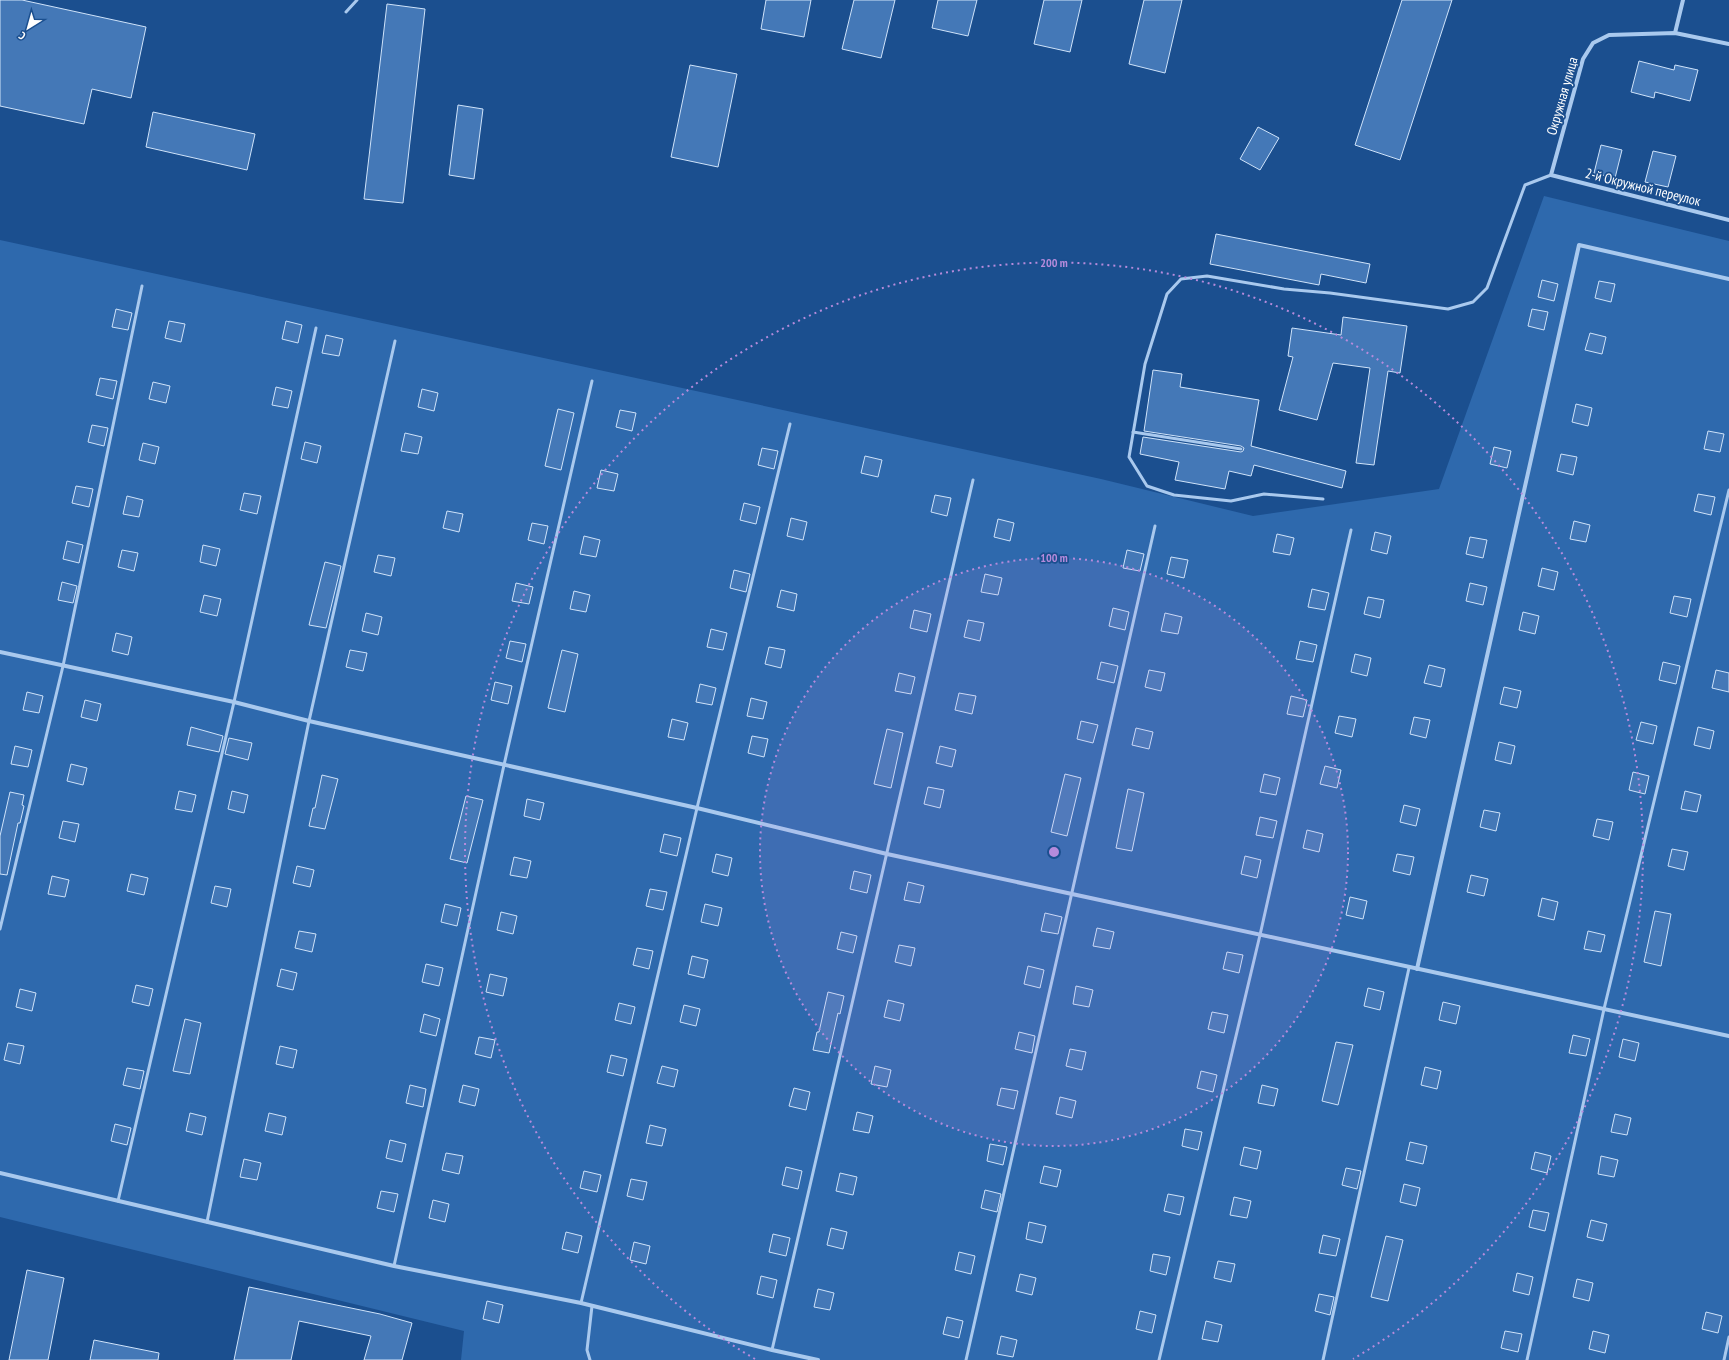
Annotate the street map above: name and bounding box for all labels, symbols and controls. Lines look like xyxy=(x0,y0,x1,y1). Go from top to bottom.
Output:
north arrow xyxy=(8,8,48,48)
text: С xyxy=(16,29,28,43)
street label: Окружная улица xyxy=(1542,55,1582,137)
street label: 2-й Окружной переулок xyxy=(1583,164,1703,210)
text: 200 m xyxy=(1040,255,1068,270)
text: 100 m xyxy=(1040,550,1068,565)
centre of rings xyxy=(1047,845,1061,859)

